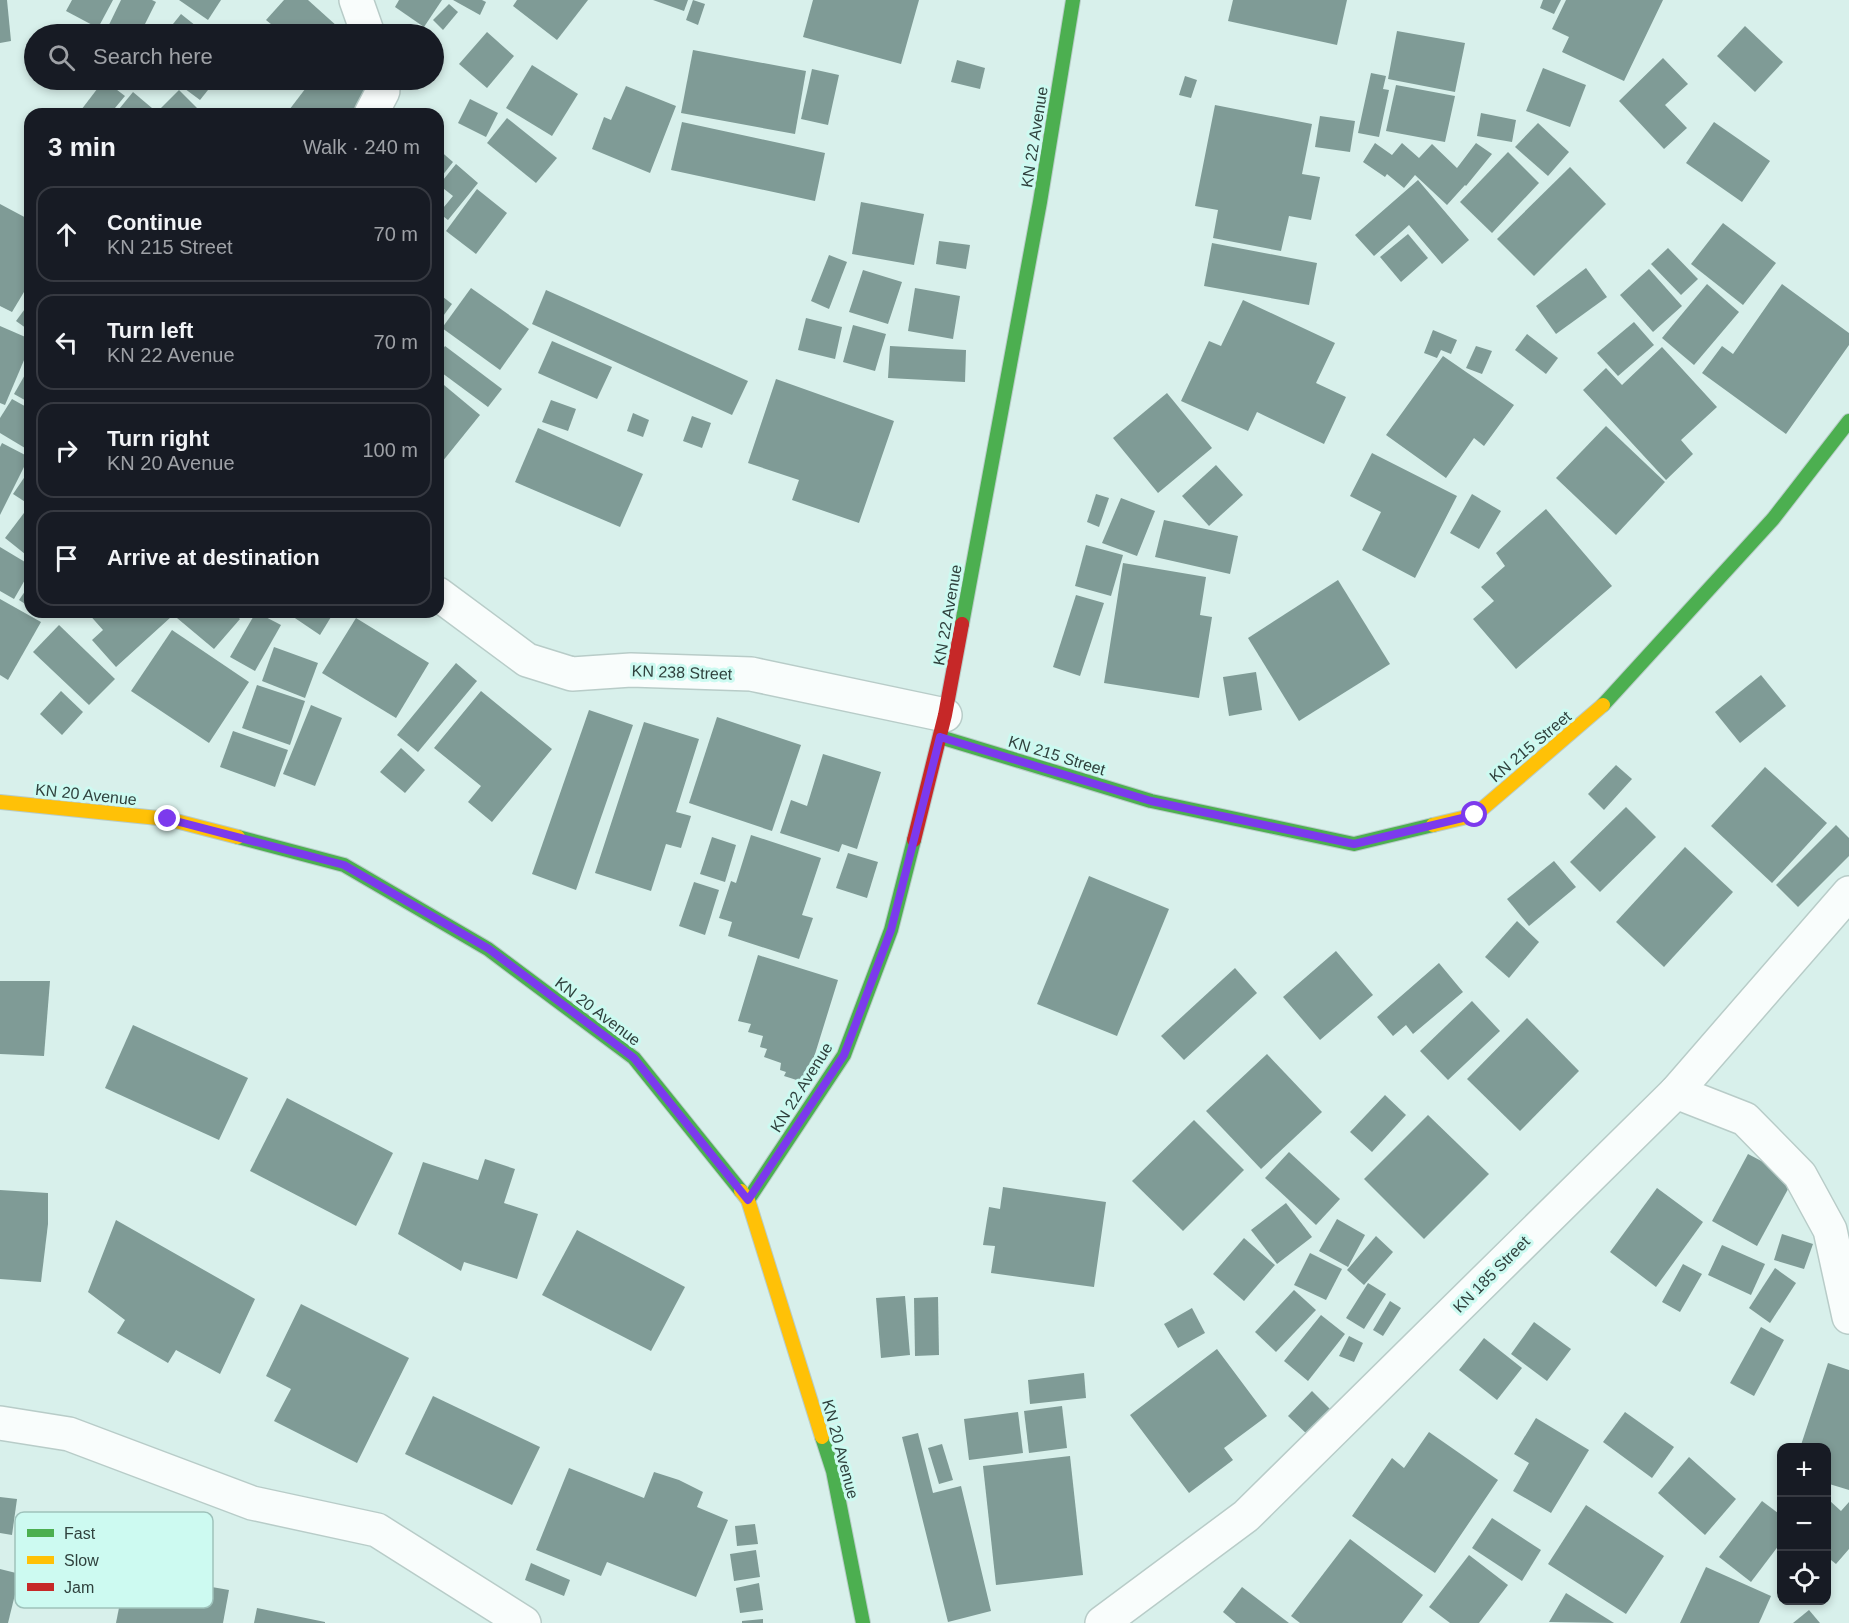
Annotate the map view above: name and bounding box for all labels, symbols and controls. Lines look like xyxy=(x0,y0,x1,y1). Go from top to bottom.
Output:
search box xyxy=(24,24,444,90)
icon: search xyxy=(45,41,78,74)
text: Search here xyxy=(93,44,213,69)
street label: KN 22 Avenue xyxy=(1018,85,1051,189)
text: 3 min xyxy=(48,132,116,162)
text: Walk · 240 m xyxy=(303,136,420,158)
text: Continue xyxy=(107,210,202,235)
icon: ahead xyxy=(50,218,83,251)
text: 70 m xyxy=(374,223,418,245)
text: KN 215 Street xyxy=(107,236,233,258)
text: Turn left xyxy=(107,318,193,343)
icon: left xyxy=(50,326,83,359)
text: 70 m xyxy=(374,331,418,353)
text: KN 22 Avenue xyxy=(107,344,235,366)
text: Turn right xyxy=(107,426,209,451)
icon: right xyxy=(50,434,83,467)
text: 100 m xyxy=(362,439,418,461)
text: KN 20 Avenue xyxy=(107,452,235,474)
icon: arrive xyxy=(50,542,83,575)
text: Arrive at destination xyxy=(107,545,320,570)
street label: KN 22 Avenue xyxy=(930,563,965,667)
street label: KN 238 Street xyxy=(631,662,733,683)
street label: KN 215 Street xyxy=(1486,707,1575,785)
street label: KN 215 Street xyxy=(1006,733,1108,778)
street label: KN 20 Avenue xyxy=(34,781,138,808)
route start xyxy=(1461,801,1487,827)
route end xyxy=(154,805,180,831)
street label: KN 20 Avenue xyxy=(552,974,644,1049)
street label: KN 22 Avenue xyxy=(767,1039,836,1135)
street label: KN 185 Street xyxy=(1450,1232,1533,1316)
street label: KN 20 Avenue xyxy=(819,1398,862,1501)
map controls xyxy=(1777,1443,1831,1605)
button: + xyxy=(1777,1443,1831,1497)
button: − xyxy=(1777,1497,1831,1551)
legend xyxy=(15,1512,213,1608)
text: Fast xyxy=(64,1525,96,1542)
button: locate xyxy=(1777,1551,1831,1605)
text: Slow xyxy=(64,1552,99,1569)
text: Jam xyxy=(64,1579,94,1596)

